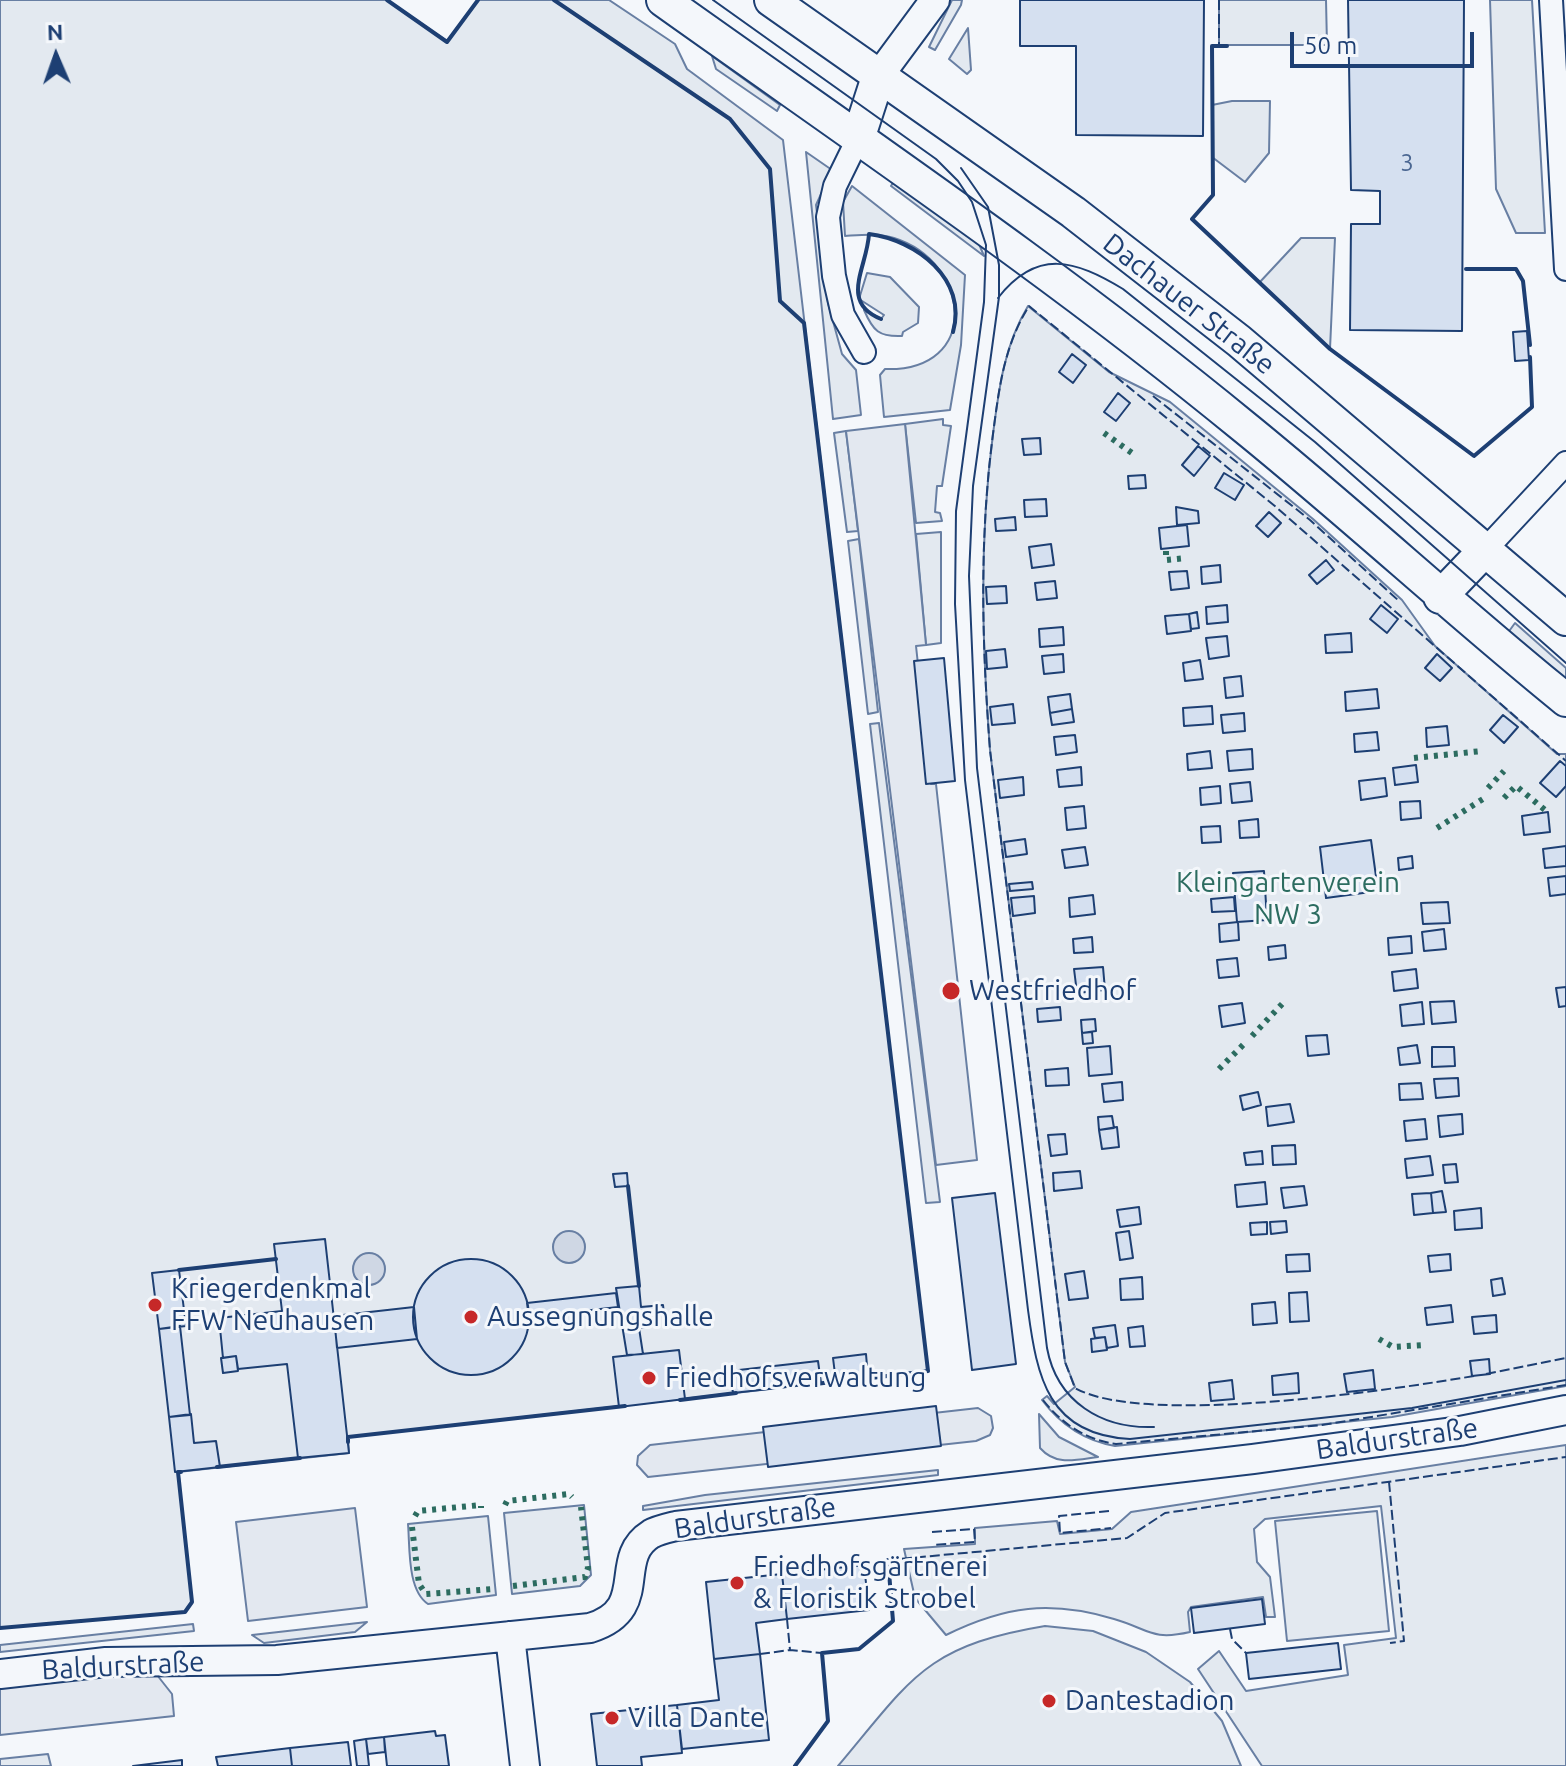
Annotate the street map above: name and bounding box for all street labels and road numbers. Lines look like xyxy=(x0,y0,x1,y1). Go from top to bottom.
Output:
street label: Dachauer Straße xyxy=(1096,226,1282,382)
street label: Baldurstraße xyxy=(1314,1411,1480,1467)
street label: Baldurstraße xyxy=(672,1490,838,1546)
street label: Baldurstraße xyxy=(41,1645,205,1687)

